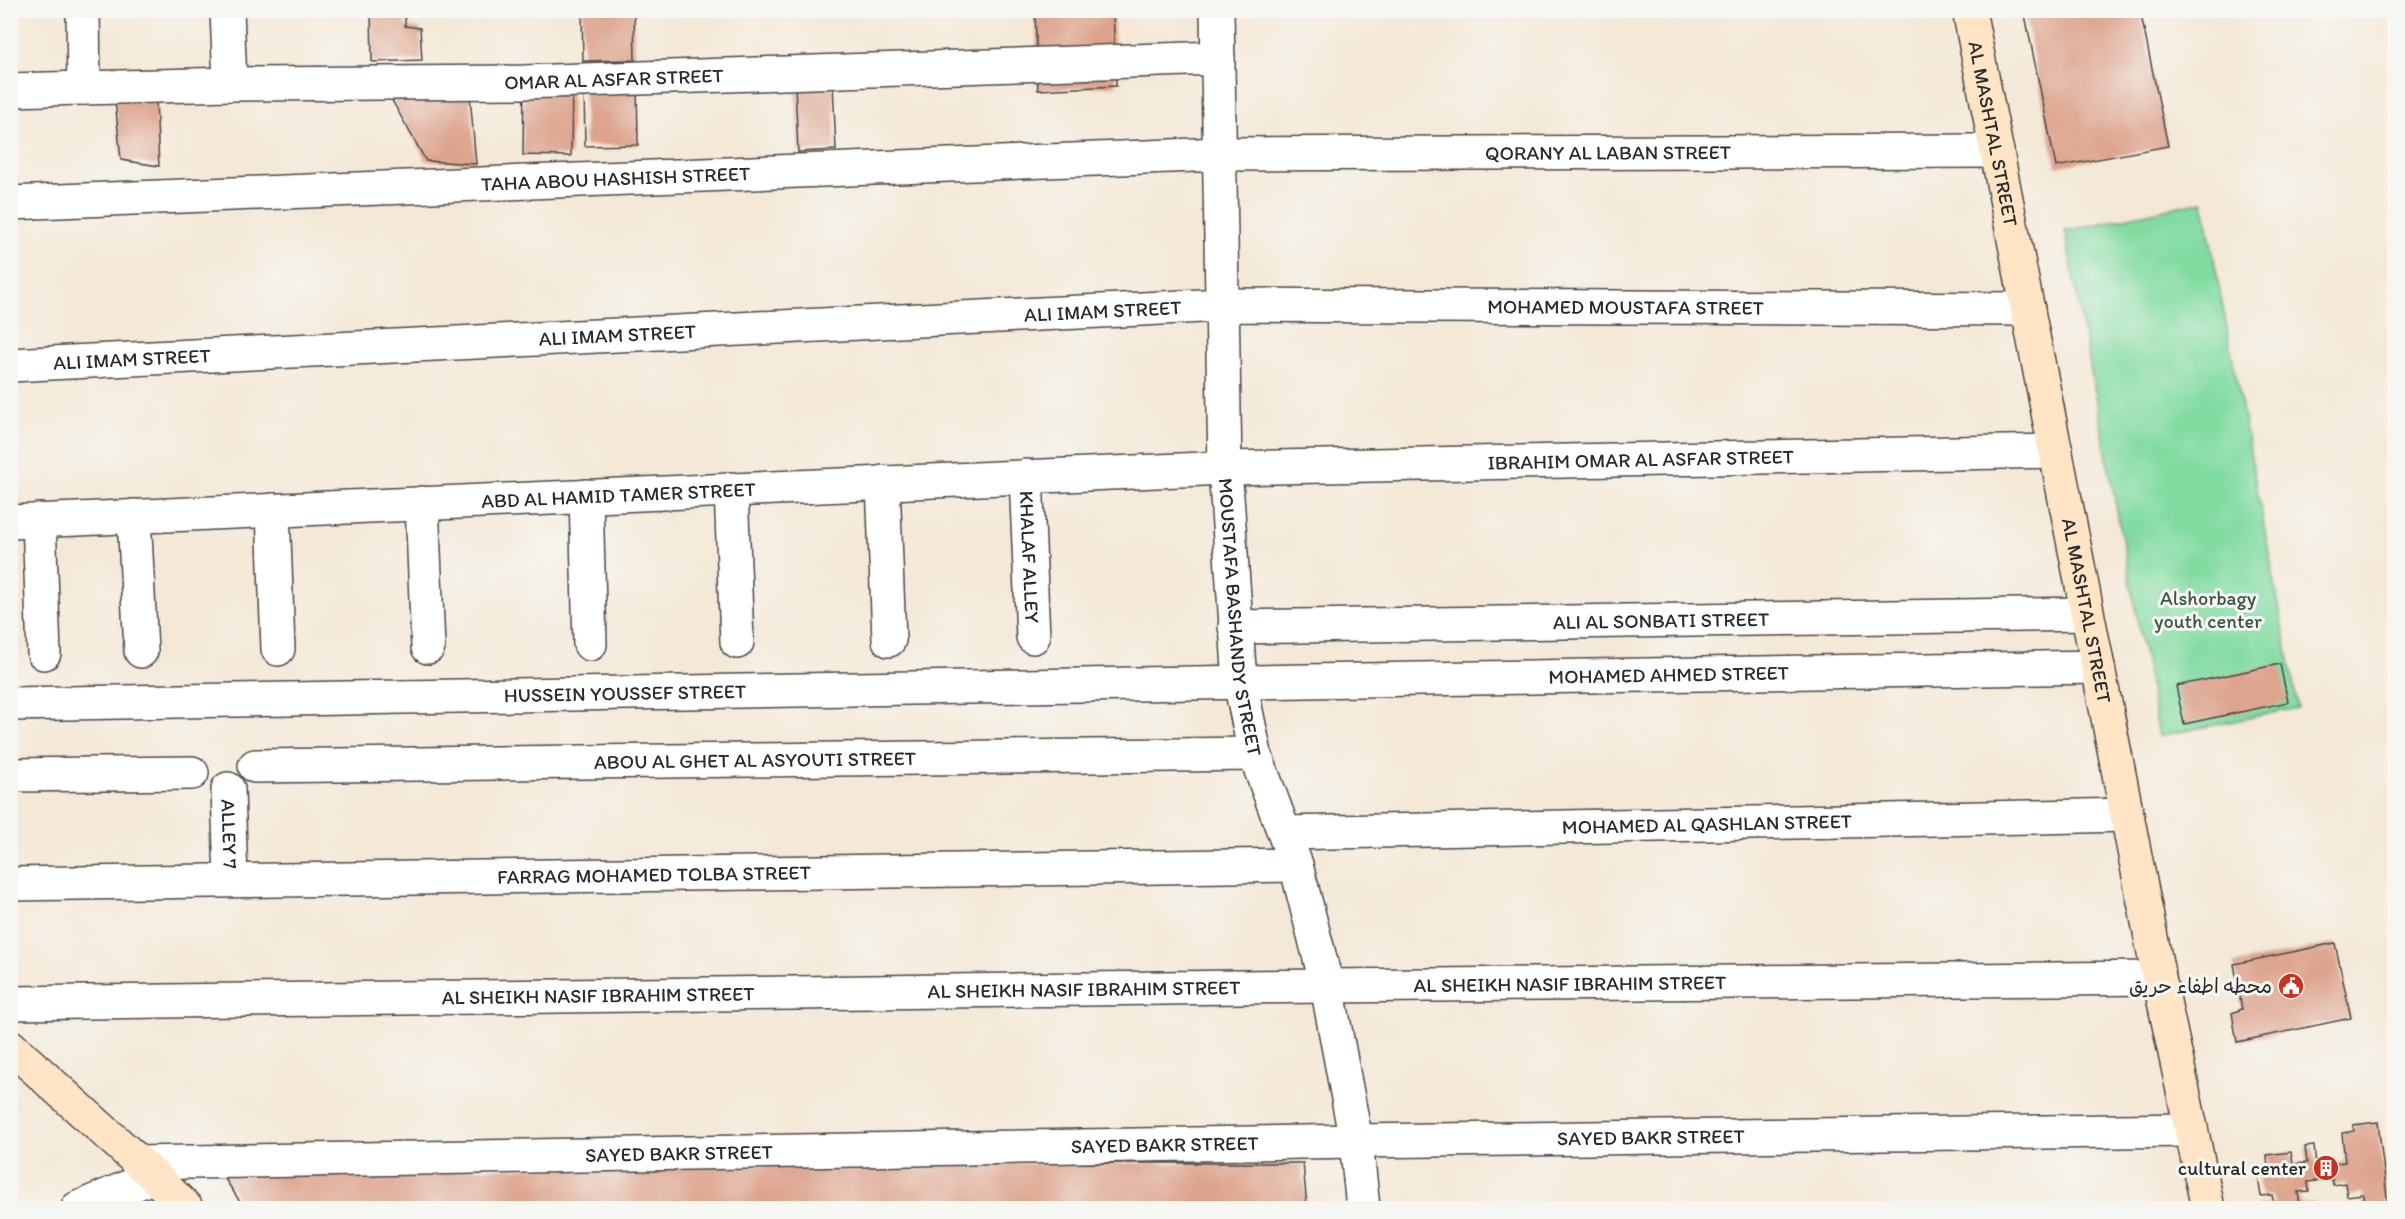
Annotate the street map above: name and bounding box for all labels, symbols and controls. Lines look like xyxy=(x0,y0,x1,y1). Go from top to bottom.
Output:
street label: AL MASHTAL STREET xyxy=(1963,39,2023,228)
street label: OMAR AL ASFAR STREET xyxy=(504,63,724,94)
street label: QORANY AL LABAN STREET xyxy=(1485,140,1731,165)
street label: TAHA ABOU HASHISH STREET xyxy=(480,161,751,196)
street label: MOHAMED MOUSTAFA STREET xyxy=(1487,294,1764,320)
street label: ALI IMAM STREET xyxy=(1023,295,1182,327)
street label: ALI IMAM STREET xyxy=(538,319,697,351)
street label: ALI IMAM STREET xyxy=(53,343,211,375)
street label: IBRAHIM OMAR AL ASFAR STREET xyxy=(1487,444,1794,475)
street label: ABD AL HAMID TAMER STREET xyxy=(481,477,756,513)
street label: MOUSTAFA BASHANDY STREET xyxy=(1214,477,1267,758)
street label: KHALAF ALLEY xyxy=(1015,490,1044,624)
street label: AL MASHTAL STREET xyxy=(2057,516,2117,705)
park label: Alshorbagy youth center xyxy=(2154,586,2262,633)
street label: ALI AL SONBATI STREET xyxy=(1553,607,1769,634)
street label: MOHAMED AHMED STREET xyxy=(1548,660,1789,689)
street label: HUSSEIN YOUSSEF STREET xyxy=(504,679,746,707)
street label: ABOU AL GHET AL ASYOUTI STREET xyxy=(594,746,916,774)
street label: ALLEY 7 xyxy=(216,799,243,869)
street label: MOHAMED AL QASHLAN STREET xyxy=(1562,809,1852,839)
street label: FARRAG MOHAMED TOLBA STREET xyxy=(497,860,811,889)
street label: AL SHEIKH NASIF IBRAHIM STREET xyxy=(1413,970,1726,997)
public building icon: محطه اطفاء حريق xyxy=(2276,971,2306,1001)
place label: محطه اطفاء حريق xyxy=(2129,974,2272,998)
street label: AL SHEIKH NASIF IBRAHIM STREET xyxy=(927,975,1240,1003)
street label: AL SHEIKH NASIF IBRAHIM STREET xyxy=(441,981,754,1009)
street label: SAYED BAKR STREET xyxy=(1557,1124,1745,1150)
street label: SAYED BAKR STREET xyxy=(1071,1131,1259,1158)
street label: SAYED BAKR STREET xyxy=(585,1140,773,1167)
building icon: cultural center xyxy=(2311,1153,2341,1183)
place label: cultural center xyxy=(2178,1156,2306,1180)

